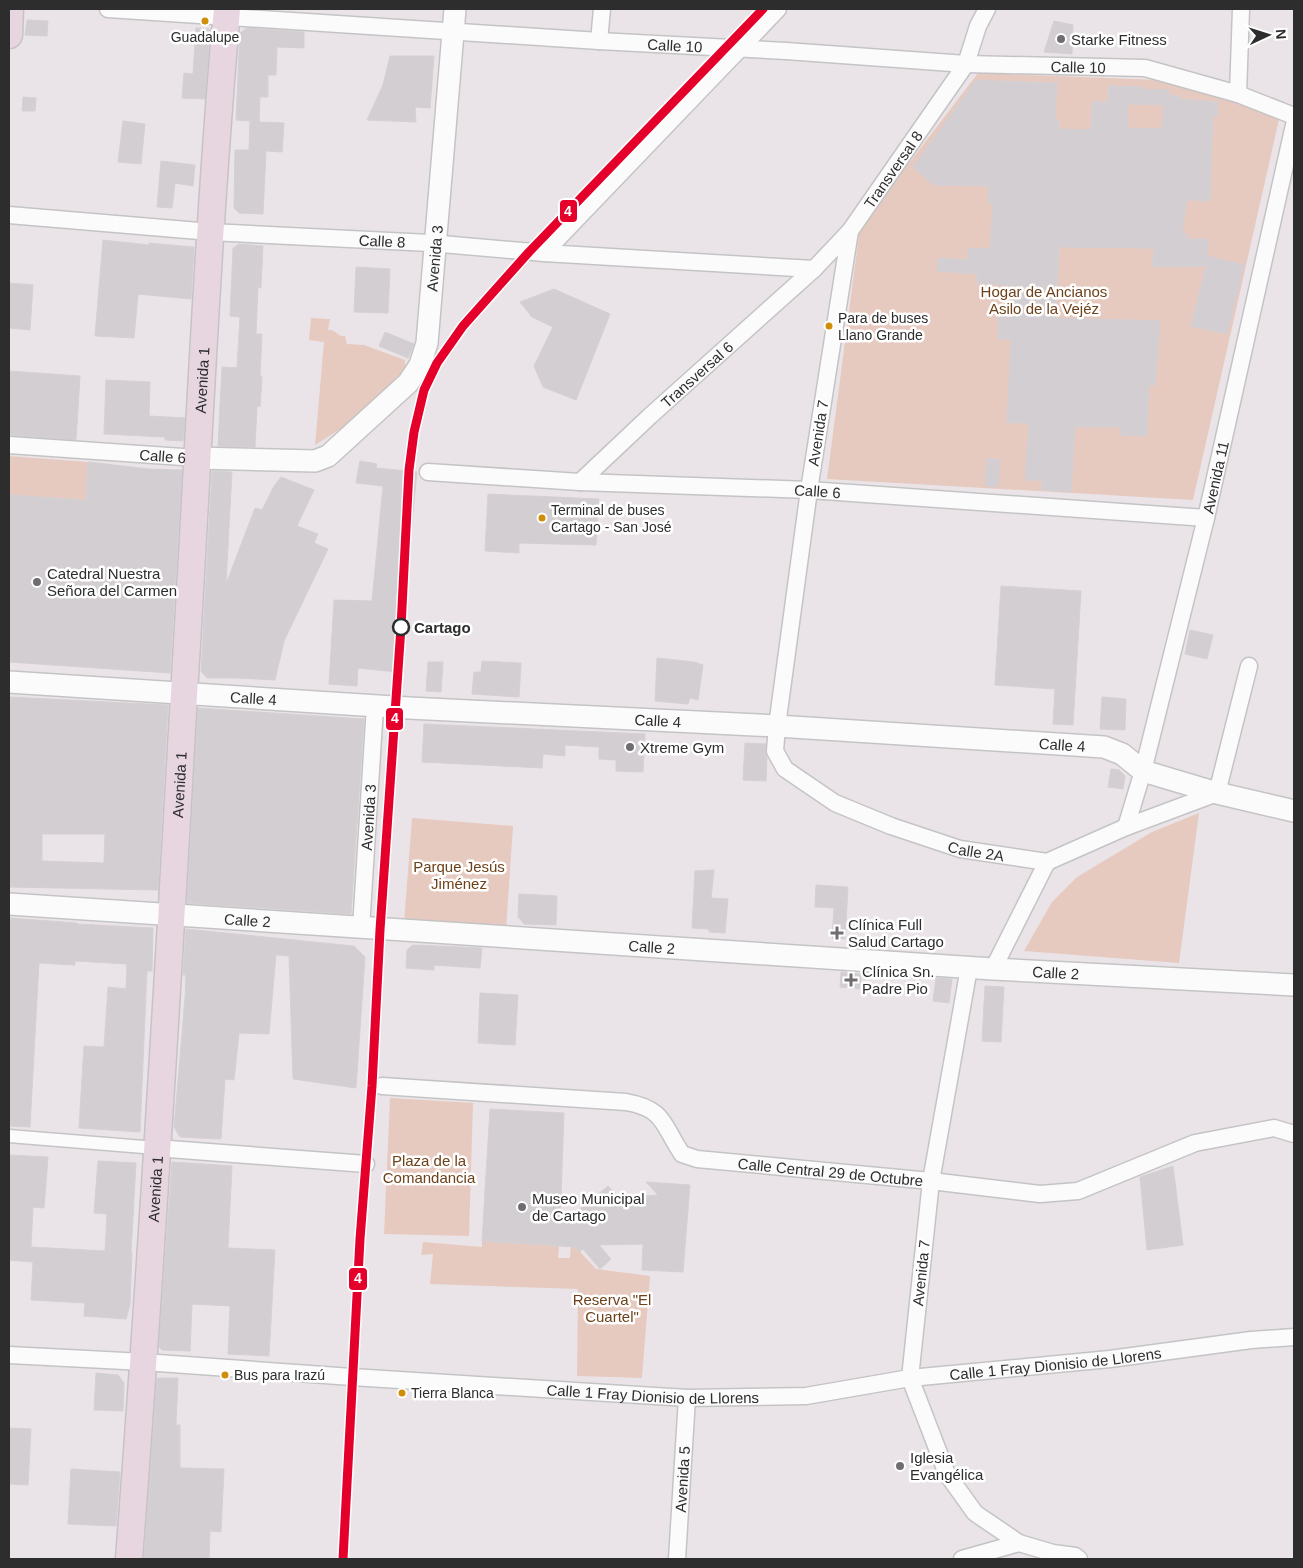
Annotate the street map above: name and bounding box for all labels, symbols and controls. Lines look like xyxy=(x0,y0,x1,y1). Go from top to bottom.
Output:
north arrow xyxy=(1243,10,1293,60)
marker: Guadalupe xyxy=(200,16,210,26)
text: N xyxy=(1273,28,1289,40)
place label: Guadalupe xyxy=(171,29,239,45)
place label: Starke Fitness xyxy=(1071,31,1167,48)
marker: Starke Fitness xyxy=(1055,33,1067,45)
street label: Calle 10 xyxy=(647,35,703,55)
street label: Calle 10 xyxy=(1050,57,1106,76)
street label: Transversal 8 xyxy=(860,127,926,211)
line badge: 4 xyxy=(559,199,578,223)
text: 4 xyxy=(564,203,572,219)
street label: Avenida 3 xyxy=(423,224,445,292)
street label: Calle 8 xyxy=(358,231,406,250)
park label: Hogar de Ancianos Asilo de la Vejéz xyxy=(981,283,1107,317)
place label: Para de buses Llano Grande xyxy=(838,310,928,343)
marker: Para de buses Llano Grande xyxy=(824,321,834,331)
street label: Transversal 6 xyxy=(657,338,736,411)
street label: Avenida 1 xyxy=(191,347,212,414)
street label: Avenida 7 xyxy=(804,399,832,467)
street label: Avenida 11 xyxy=(1199,439,1231,515)
street label: Calle 6 xyxy=(139,446,187,466)
street label: Calle 6 xyxy=(794,481,841,501)
place label: Terminal de buses Cartago - San José xyxy=(551,502,672,535)
marker: Terminal de buses Cartago - San José xyxy=(537,513,547,523)
place label: Catedral Nuestra Señora del Carmen xyxy=(47,565,177,599)
marker: Catedral Nuestra Señora del Carmen xyxy=(31,576,43,588)
marker: Cartago xyxy=(392,618,410,636)
place label: Cartago xyxy=(414,619,471,636)
street label: Calle 4 xyxy=(230,688,277,708)
line badge: 4 xyxy=(385,707,404,731)
text: 4 xyxy=(391,710,399,726)
street label: Calle 4 xyxy=(634,711,682,730)
street label: Calle 4 xyxy=(1038,734,1086,754)
place label: Xtreme Gym xyxy=(640,739,724,756)
marker: Xtreme Gym xyxy=(624,741,636,753)
street label: Avenida 1 xyxy=(169,751,189,818)
street label: Avenida 3 xyxy=(357,784,379,851)
street label: Calle 2A xyxy=(946,837,1005,864)
park label: Parque Jesús Jiménez xyxy=(413,858,505,892)
street label: Calle 2 xyxy=(224,910,271,930)
place label: Clínica Full Salud Cartago xyxy=(848,916,944,950)
marker: Clínica Full Salud Cartago xyxy=(830,926,844,940)
street label: Calle 2 xyxy=(628,936,675,956)
place label: Clínica Sn. Padre Pio xyxy=(862,963,935,997)
street label: Calle 2 xyxy=(1032,963,1080,982)
marker: Clínica Sn. Padre Pio xyxy=(844,973,858,987)
park label: Plaza de la Comandancia xyxy=(383,1152,476,1186)
street label: Calle Central 29 de Octubre xyxy=(737,1154,924,1189)
street label: Avenida 1 xyxy=(144,1155,165,1223)
place label: Museo Municipal de Cartago xyxy=(532,1190,645,1224)
marker: Museo Municipal de Cartago xyxy=(516,1201,528,1213)
street label: Avenida 7 xyxy=(909,1239,933,1307)
line badge: 4 xyxy=(348,1267,368,1291)
text: 4 xyxy=(354,1270,362,1286)
park label: Reserva "El Cuartel" xyxy=(573,1291,651,1325)
street label: Calle 1 Fray Dionisio de Llorens xyxy=(949,1344,1162,1383)
place label: Bus para Irazú xyxy=(234,1367,325,1383)
marker: Bus para Irazú xyxy=(220,1370,230,1380)
street label: Calle 1 Fray Dionisio de Llorens xyxy=(546,1381,759,1407)
place label: Tierra Blanca xyxy=(411,1385,494,1401)
marker: Tierra Blanca xyxy=(397,1388,407,1398)
street label: Avenida 5 xyxy=(671,1445,693,1513)
place label: Iglesia Evangélica xyxy=(910,1449,984,1483)
marker: Iglesia Evangélica xyxy=(894,1460,906,1472)

